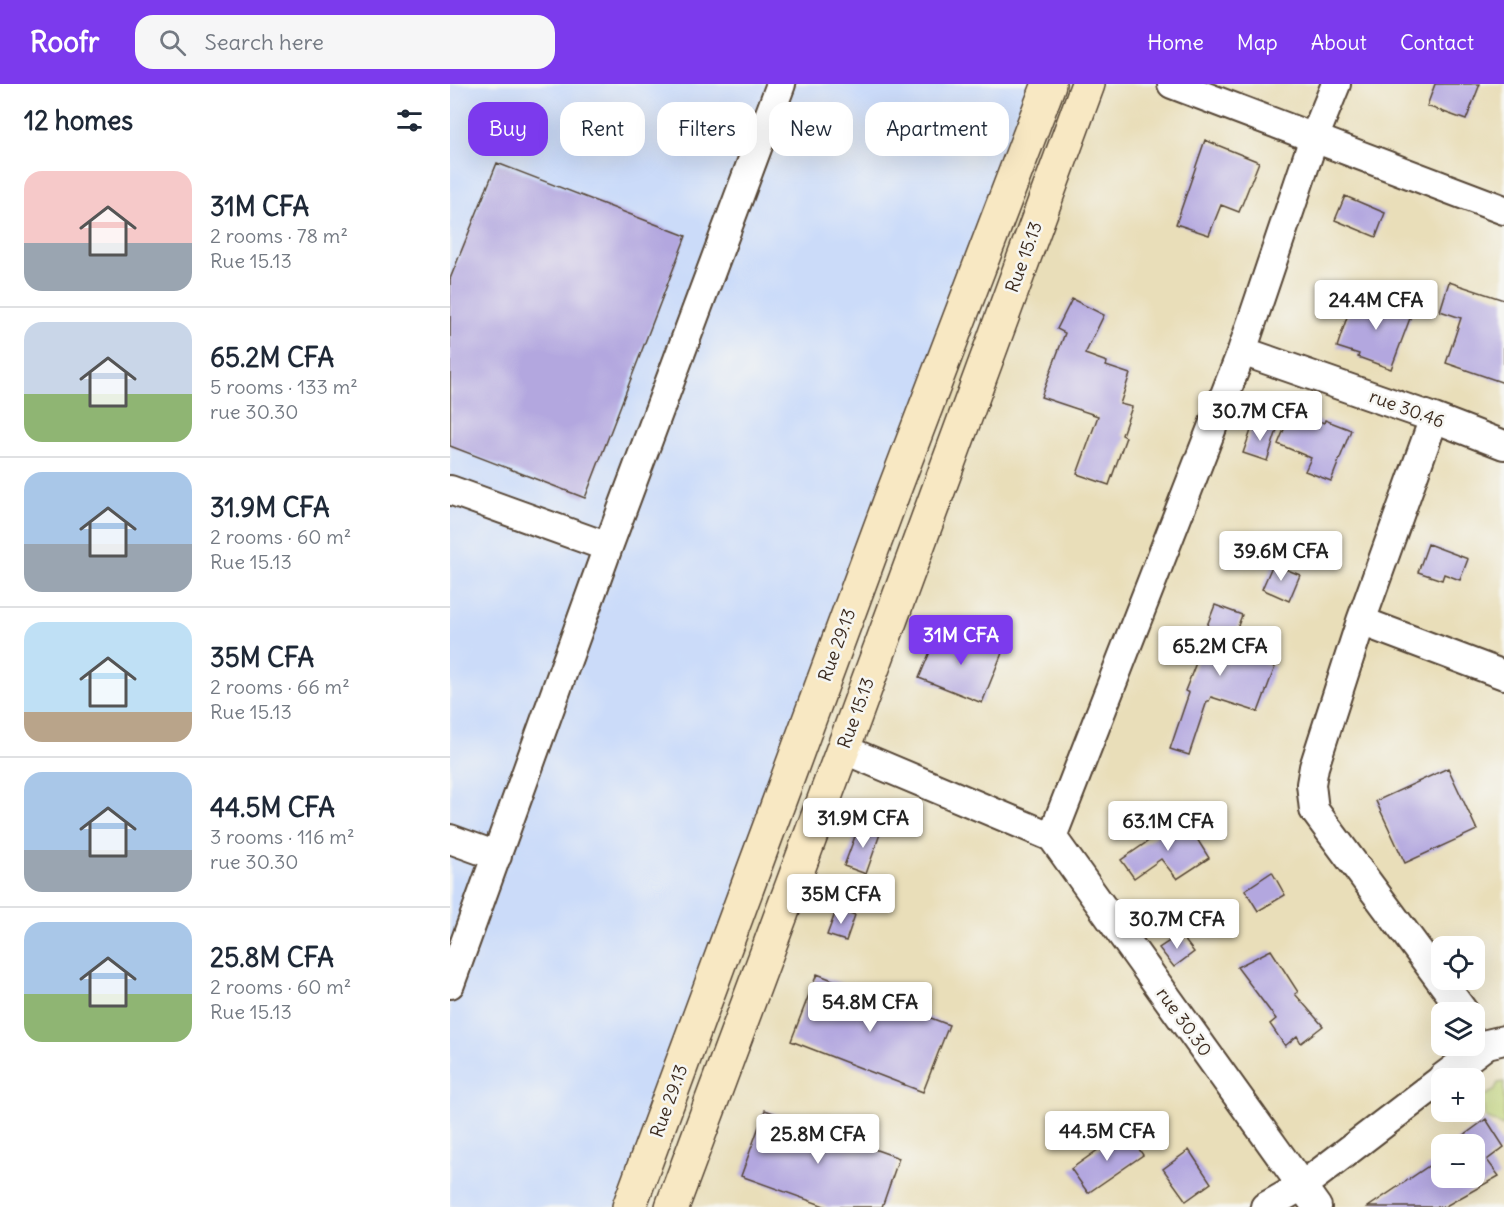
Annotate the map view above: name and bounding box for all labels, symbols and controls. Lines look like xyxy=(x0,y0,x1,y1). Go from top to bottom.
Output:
search box xyxy=(135,15,555,69)
text: Roofr xyxy=(30,24,99,60)
icon: search xyxy=(156,26,189,59)
text: Search here xyxy=(204,28,324,56)
text: Home xyxy=(1147,29,1204,56)
text: Map xyxy=(1237,29,1278,56)
text: About xyxy=(1311,29,1367,56)
text: Contact xyxy=(1400,29,1474,56)
chip: Buy xyxy=(468,102,548,156)
chip: Rent xyxy=(560,102,645,156)
chip: Filters xyxy=(657,102,757,156)
chip: New xyxy=(769,102,853,156)
chip: Apartment xyxy=(865,102,1009,156)
text: 12 homes xyxy=(24,104,133,137)
icon: filters xyxy=(393,104,426,137)
text: 31M CFA xyxy=(210,190,309,223)
icon: home xyxy=(72,195,144,267)
street label: Rue 15.13 xyxy=(1000,218,1047,295)
text: 2 rooms · 78 m² xyxy=(210,223,348,248)
text: Rue 15.13 xyxy=(210,248,292,273)
pin: 24.4M CFA xyxy=(1307,280,1445,331)
text: 24.4M CFA xyxy=(1329,287,1423,312)
text: 65.2M CFA xyxy=(210,341,334,374)
icon: home xyxy=(72,346,144,418)
text: 5 rooms · 133 m² xyxy=(210,374,358,399)
street label: rue 30.46 xyxy=(1367,384,1448,433)
pin: 30.7M CFA xyxy=(1191,391,1329,442)
text: 30.7M CFA xyxy=(1212,398,1308,423)
text: rue 30.30 xyxy=(210,399,298,424)
text: 31.9M CFA xyxy=(210,491,330,524)
icon: home xyxy=(72,496,144,568)
text: 2 rooms · 60 m² xyxy=(210,524,351,549)
pin: 39.6M CFA xyxy=(1212,531,1350,582)
text: 39.6M CFA xyxy=(1233,538,1329,563)
text: Rue 15.13 xyxy=(210,549,292,574)
street label: Rue 29.13 xyxy=(813,605,860,684)
pin: 31M CFA xyxy=(906,615,1016,666)
text: 31M CFA xyxy=(923,622,999,647)
pin: 65.2M CFA xyxy=(1151,626,1289,677)
text: 65.2M CFA xyxy=(1172,633,1268,658)
text: 35M CFA xyxy=(210,641,314,674)
icon: home xyxy=(72,646,144,718)
text: 2 rooms · 66 m² xyxy=(210,674,350,699)
street label: Rue 15.13 xyxy=(832,674,879,751)
text: Rue 15.13 xyxy=(210,699,292,724)
text: 44.5M CFA xyxy=(210,791,335,824)
icon: home xyxy=(72,796,144,868)
pin: 31.9M CFA xyxy=(794,798,932,849)
pin: 63.1M CFA xyxy=(1099,801,1237,852)
text: 31.9M CFA xyxy=(817,805,909,830)
text: 63.1M CFA xyxy=(1122,808,1214,833)
text: 3 rooms · 116 m² xyxy=(210,824,354,849)
text: rue 30.30 xyxy=(210,849,298,874)
pin: 35M CFA xyxy=(786,874,896,925)
text: 35M CFA xyxy=(801,881,881,906)
pin: 30.7M CFA xyxy=(1108,899,1246,950)
text: 30.7M CFA xyxy=(1129,906,1225,931)
map controls xyxy=(1431,936,1485,1188)
button: locate xyxy=(1431,936,1485,990)
text: 25.8M CFA xyxy=(210,941,334,974)
icon: home xyxy=(72,946,144,1018)
text: 2 rooms · 60 m² xyxy=(210,974,351,999)
pin: 54.8M CFA xyxy=(801,982,939,1033)
street label: rue 30.30 xyxy=(1152,983,1217,1061)
text: 54.8M CFA xyxy=(822,989,918,1014)
text: Rue 15.13 xyxy=(210,999,292,1024)
button: layers xyxy=(1431,1002,1485,1056)
street label: Rue 29.13 xyxy=(645,1061,692,1140)
button: + xyxy=(1431,1068,1485,1122)
pin: 44.5M CFA xyxy=(1038,1111,1176,1162)
pin: 25.8M CFA xyxy=(749,1114,887,1165)
text: 44.5M CFA xyxy=(1059,1118,1155,1143)
text: 25.8M CFA xyxy=(770,1121,866,1146)
button: − xyxy=(1431,1134,1485,1188)

